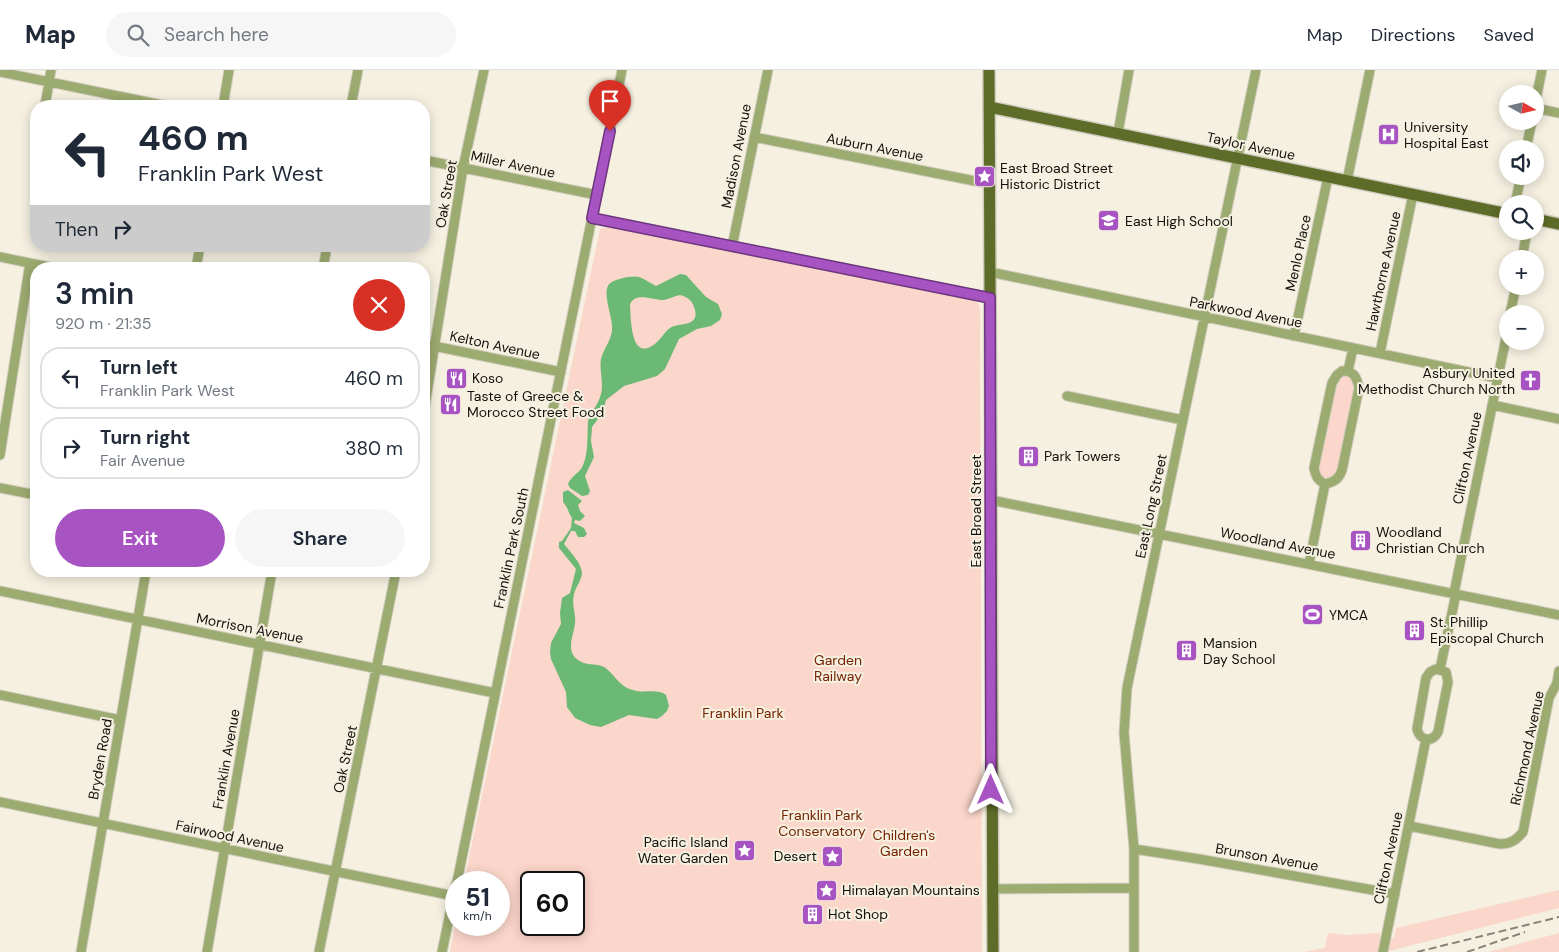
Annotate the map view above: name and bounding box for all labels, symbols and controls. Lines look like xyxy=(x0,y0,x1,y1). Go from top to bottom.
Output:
search box xyxy=(106,12,456,57)
text: Map xyxy=(25,19,76,50)
icon: search xyxy=(124,21,152,49)
text: Search here xyxy=(164,22,269,47)
text: Map xyxy=(1307,23,1343,47)
text: Directions xyxy=(1371,23,1456,47)
text: Saved xyxy=(1484,23,1534,47)
pin xyxy=(589,80,631,131)
north arrow xyxy=(1499,85,1544,130)
map controls xyxy=(1499,85,1544,350)
icon: arrive xyxy=(596,87,624,115)
street label: Madison Avenue xyxy=(717,102,755,210)
text: 460 m xyxy=(138,115,249,161)
place label: University Hospital East xyxy=(1404,118,1489,152)
icon: left xyxy=(55,120,120,185)
hospital icon: University Hospital East xyxy=(1376,123,1400,147)
street label: Taylor Avenue xyxy=(1205,128,1297,164)
street label: Auburn Avenue xyxy=(825,129,925,165)
button: sound xyxy=(1499,140,1544,185)
street label: Miller Avenue xyxy=(469,146,557,182)
street label: Oak Street xyxy=(431,158,461,230)
text: Franklin Park West xyxy=(138,159,323,188)
place label: East Broad Street Historic District xyxy=(1000,159,1113,193)
place icon: East Broad Street Historic District xyxy=(972,164,996,188)
button: search xyxy=(1499,195,1544,240)
school or university icon: East High School xyxy=(1097,209,1121,233)
street label: Hawthorne Avenue xyxy=(1362,209,1404,333)
place label: East High School xyxy=(1125,212,1233,230)
street label: Menlo Place xyxy=(1281,213,1315,293)
icon: right xyxy=(108,215,136,243)
text: Then xyxy=(55,217,98,242)
button: + xyxy=(1499,250,1544,295)
text: 3 min xyxy=(55,274,134,313)
button: close xyxy=(353,279,405,331)
street label: Parkwood Avenue xyxy=(1188,292,1304,332)
button: − xyxy=(1499,305,1544,350)
text: 920 m · 21:35 xyxy=(55,313,152,334)
street label: Kelton Avenue xyxy=(448,327,542,363)
text: Turn left xyxy=(100,355,178,380)
icon: left xyxy=(57,364,85,392)
place label: Asbury United Methodist Church North xyxy=(1358,364,1515,398)
text: 460 m xyxy=(345,366,403,391)
restaurant icon: Koso xyxy=(444,366,468,390)
place label: Koso xyxy=(472,369,503,387)
church icon: Asbury United Methodist Church North xyxy=(1519,369,1543,393)
text: Franklin Park West xyxy=(100,380,235,401)
place label: Taste of Greece & Morocco Street Food xyxy=(467,387,604,421)
restaurant icon: Taste of Greece & Morocco Street Food xyxy=(439,392,463,416)
street label: Clifton Avenue xyxy=(1448,410,1486,506)
text: Turn right xyxy=(100,425,190,450)
icon: right xyxy=(57,434,85,462)
text: 380 m xyxy=(345,436,403,461)
building icon: Park Towers xyxy=(1016,444,1040,468)
place label: Park Towers xyxy=(1044,447,1121,465)
text: Fair Avenue xyxy=(100,450,185,471)
street label: East Long Street xyxy=(1131,452,1171,560)
street label: East Broad Street xyxy=(967,455,985,567)
street label: Franklin Park South xyxy=(489,486,533,610)
button: Exit xyxy=(55,509,225,567)
button: Share xyxy=(235,509,405,567)
street label: Woodland Avenue xyxy=(1219,523,1337,563)
place label: Woodland Christian Church xyxy=(1376,523,1485,557)
building icon: Woodland Christian Church xyxy=(1348,528,1372,552)
sports icon: YMCA xyxy=(1301,603,1325,627)
place label: YMCA xyxy=(1329,606,1368,624)
street label: Morrison Avenue xyxy=(195,609,305,647)
place label: St. Phillip Episcopal Church xyxy=(1430,613,1544,647)
building icon: St. Phillip Episcopal Church xyxy=(1402,618,1426,642)
place label: Mansion Day School xyxy=(1203,634,1275,668)
building icon: Mansion Day School xyxy=(1175,639,1199,663)
park label: Garden Railway xyxy=(814,651,862,685)
street label: Richmond Avenue xyxy=(1506,689,1548,807)
park label: Franklin Park xyxy=(702,704,784,722)
street label: Franklin Avenue xyxy=(208,708,244,810)
street label: Bryden Road xyxy=(84,717,116,801)
street label: Oak Street xyxy=(329,723,361,795)
position arrow xyxy=(964,763,1016,815)
park label: Franklin Park Conservatory xyxy=(778,806,866,840)
street label: Clifton Avenue xyxy=(1369,810,1407,906)
street label: Fairwood Avenue xyxy=(174,816,286,856)
park label: Children's Garden xyxy=(873,826,935,860)
place label: Pacific Island Water Garden xyxy=(638,833,728,867)
place icon: Pacific Island Water Garden xyxy=(732,838,756,862)
street label: Brunson Avenue xyxy=(1214,839,1320,875)
place icon: Desert xyxy=(821,844,845,868)
place label: Desert xyxy=(774,847,817,865)
speed limit sign: 60 xyxy=(520,871,585,936)
place icon: Himalayan Mountains xyxy=(814,878,838,902)
text: 51 xyxy=(465,881,490,914)
place label: Himalayan Mountains xyxy=(842,881,980,899)
building icon: Hot Shop xyxy=(800,902,824,926)
place label: Hot Shop xyxy=(828,905,888,923)
text: km/h xyxy=(463,908,492,924)

